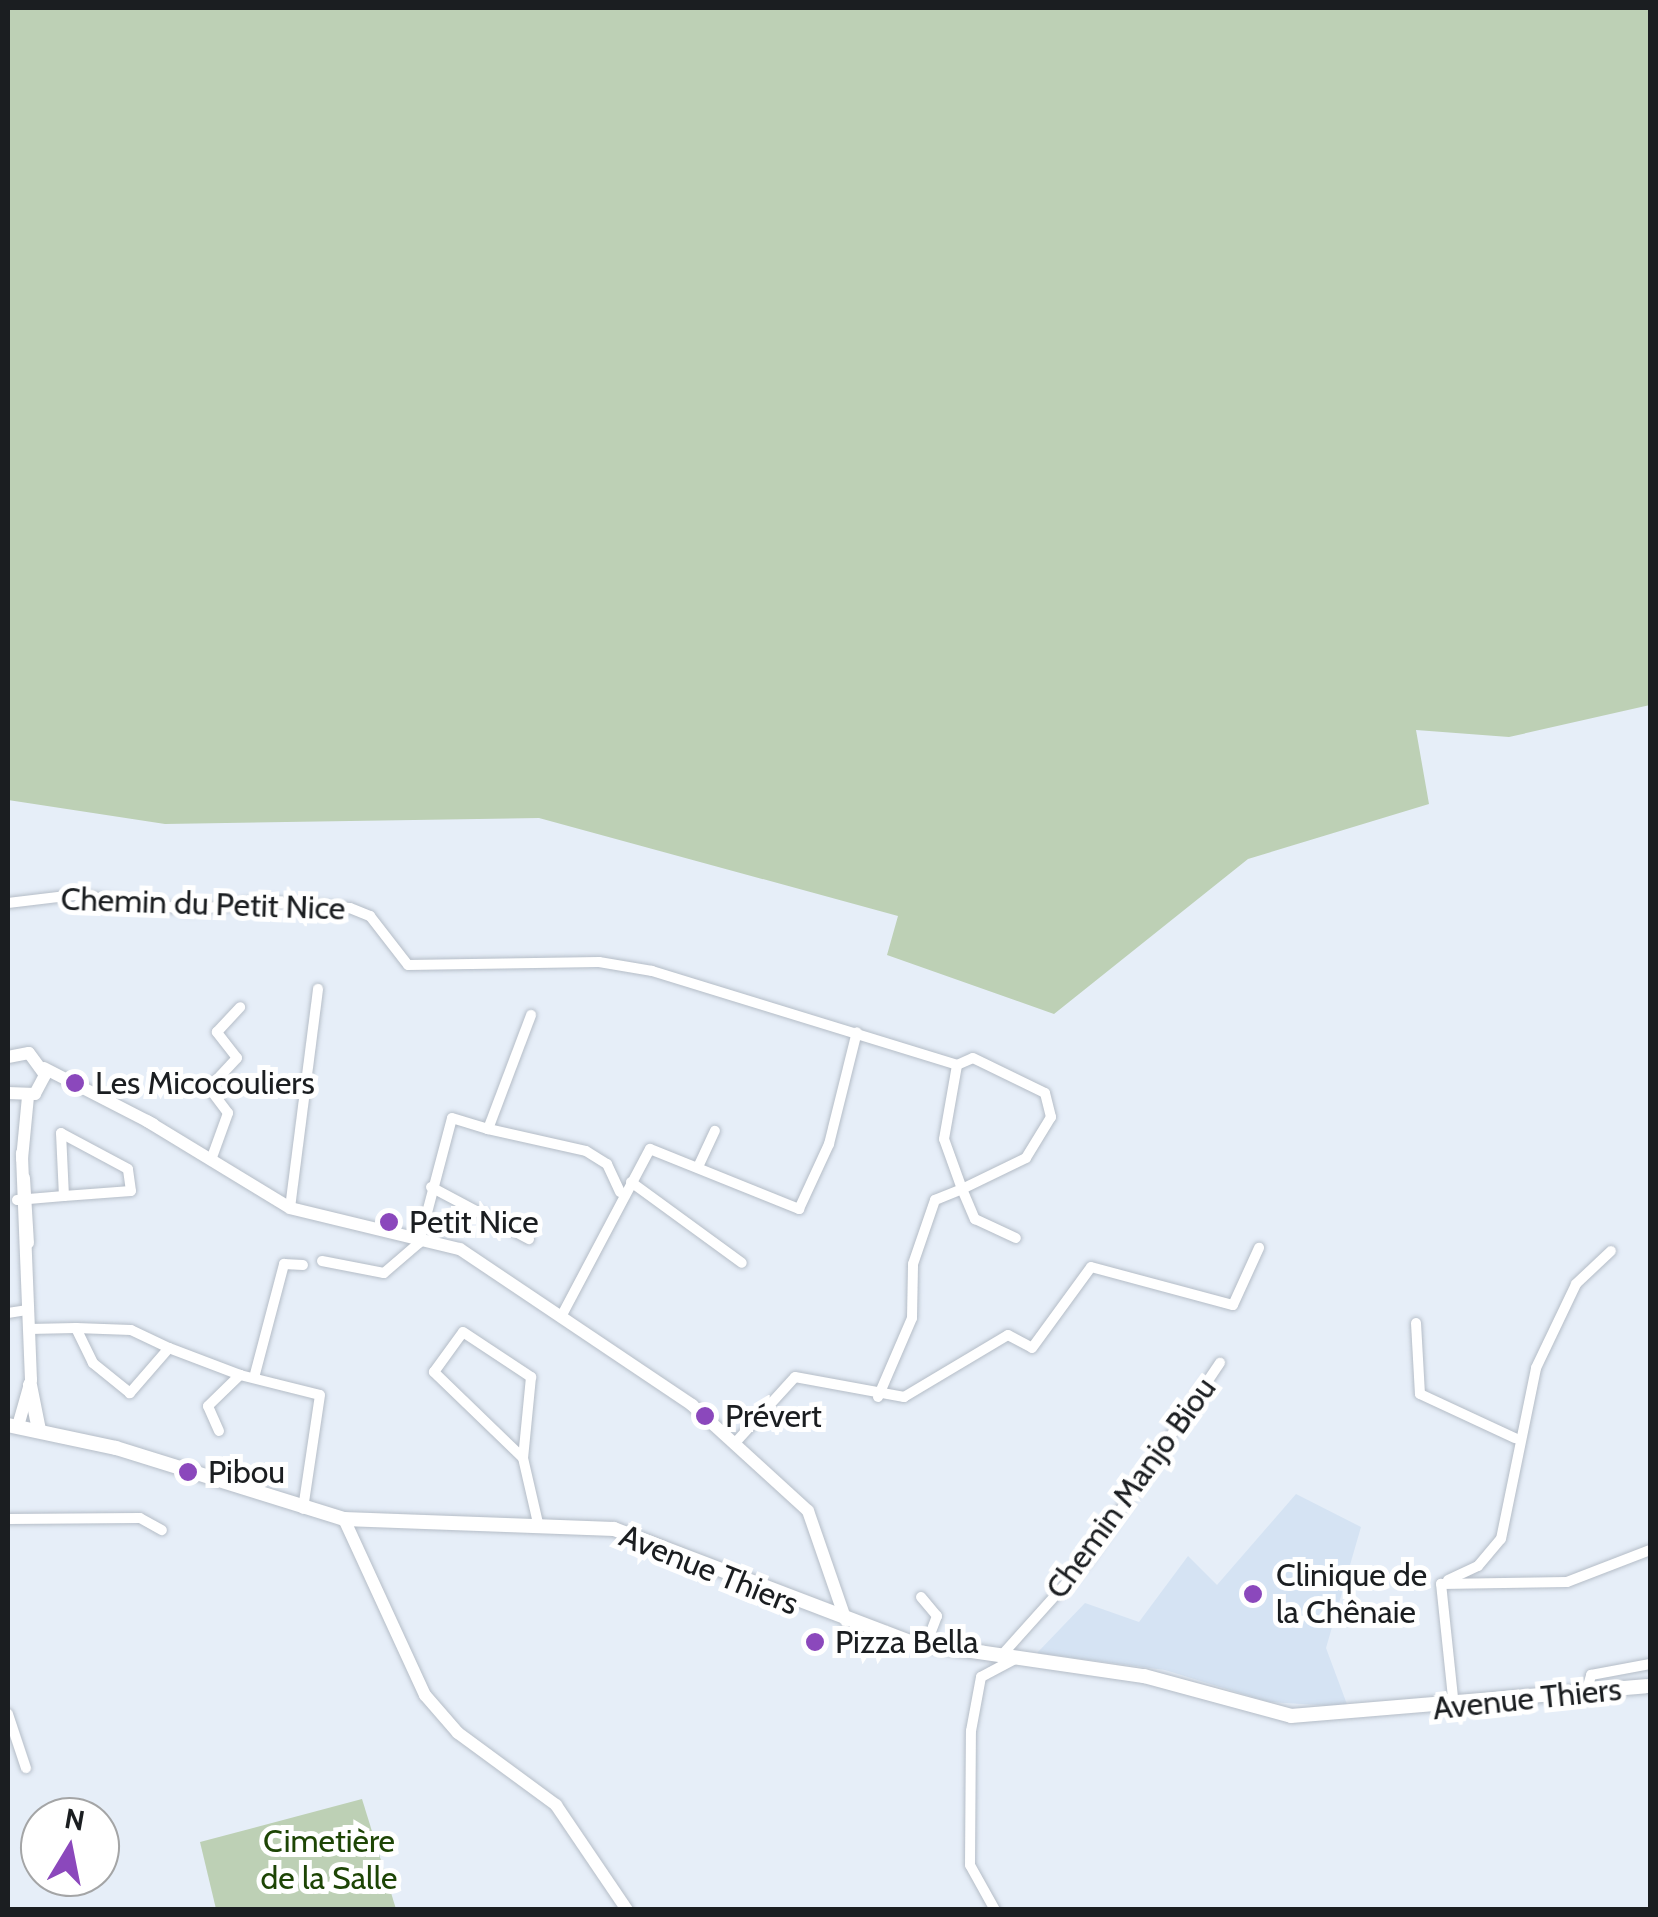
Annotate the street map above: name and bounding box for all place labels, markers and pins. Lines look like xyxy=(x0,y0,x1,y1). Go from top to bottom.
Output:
place label: Les Micocouliers xyxy=(95,1064,315,1102)
marker: Les Micocouliers xyxy=(64,1072,86,1094)
place label: Petit Nice xyxy=(409,1203,539,1241)
marker: Petit Nice xyxy=(378,1211,400,1233)
place label: Prévert xyxy=(725,1397,822,1435)
marker: Prévert xyxy=(694,1405,716,1427)
place label: Pibou xyxy=(208,1453,285,1491)
marker: Pibou xyxy=(177,1461,199,1483)
place label: Clinique de la Chênaie xyxy=(1276,1557,1427,1632)
marker: Clinique de la Chênaie xyxy=(1240,1581,1266,1607)
place label: Pizza Bella xyxy=(835,1623,979,1661)
marker: Pizza Bella xyxy=(804,1631,826,1653)

